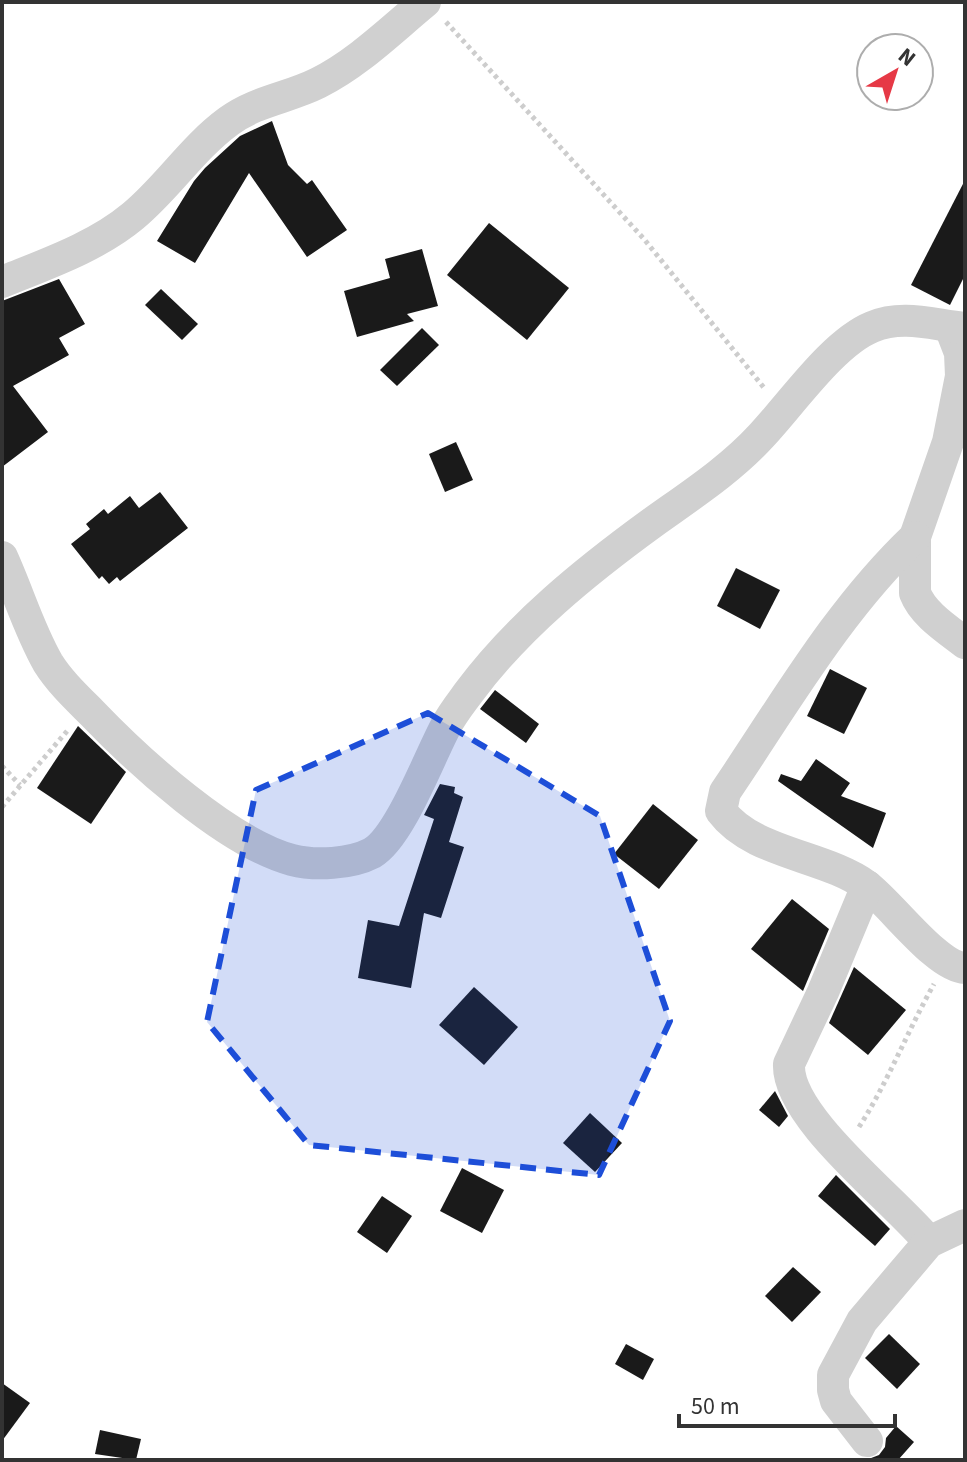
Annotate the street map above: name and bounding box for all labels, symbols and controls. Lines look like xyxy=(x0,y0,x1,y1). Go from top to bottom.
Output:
north arrow xyxy=(855,32,935,112)
text: N xyxy=(891,40,923,74)
scale bar xyxy=(679,1378,895,1428)
text: 50 m xyxy=(691,1389,740,1424)

